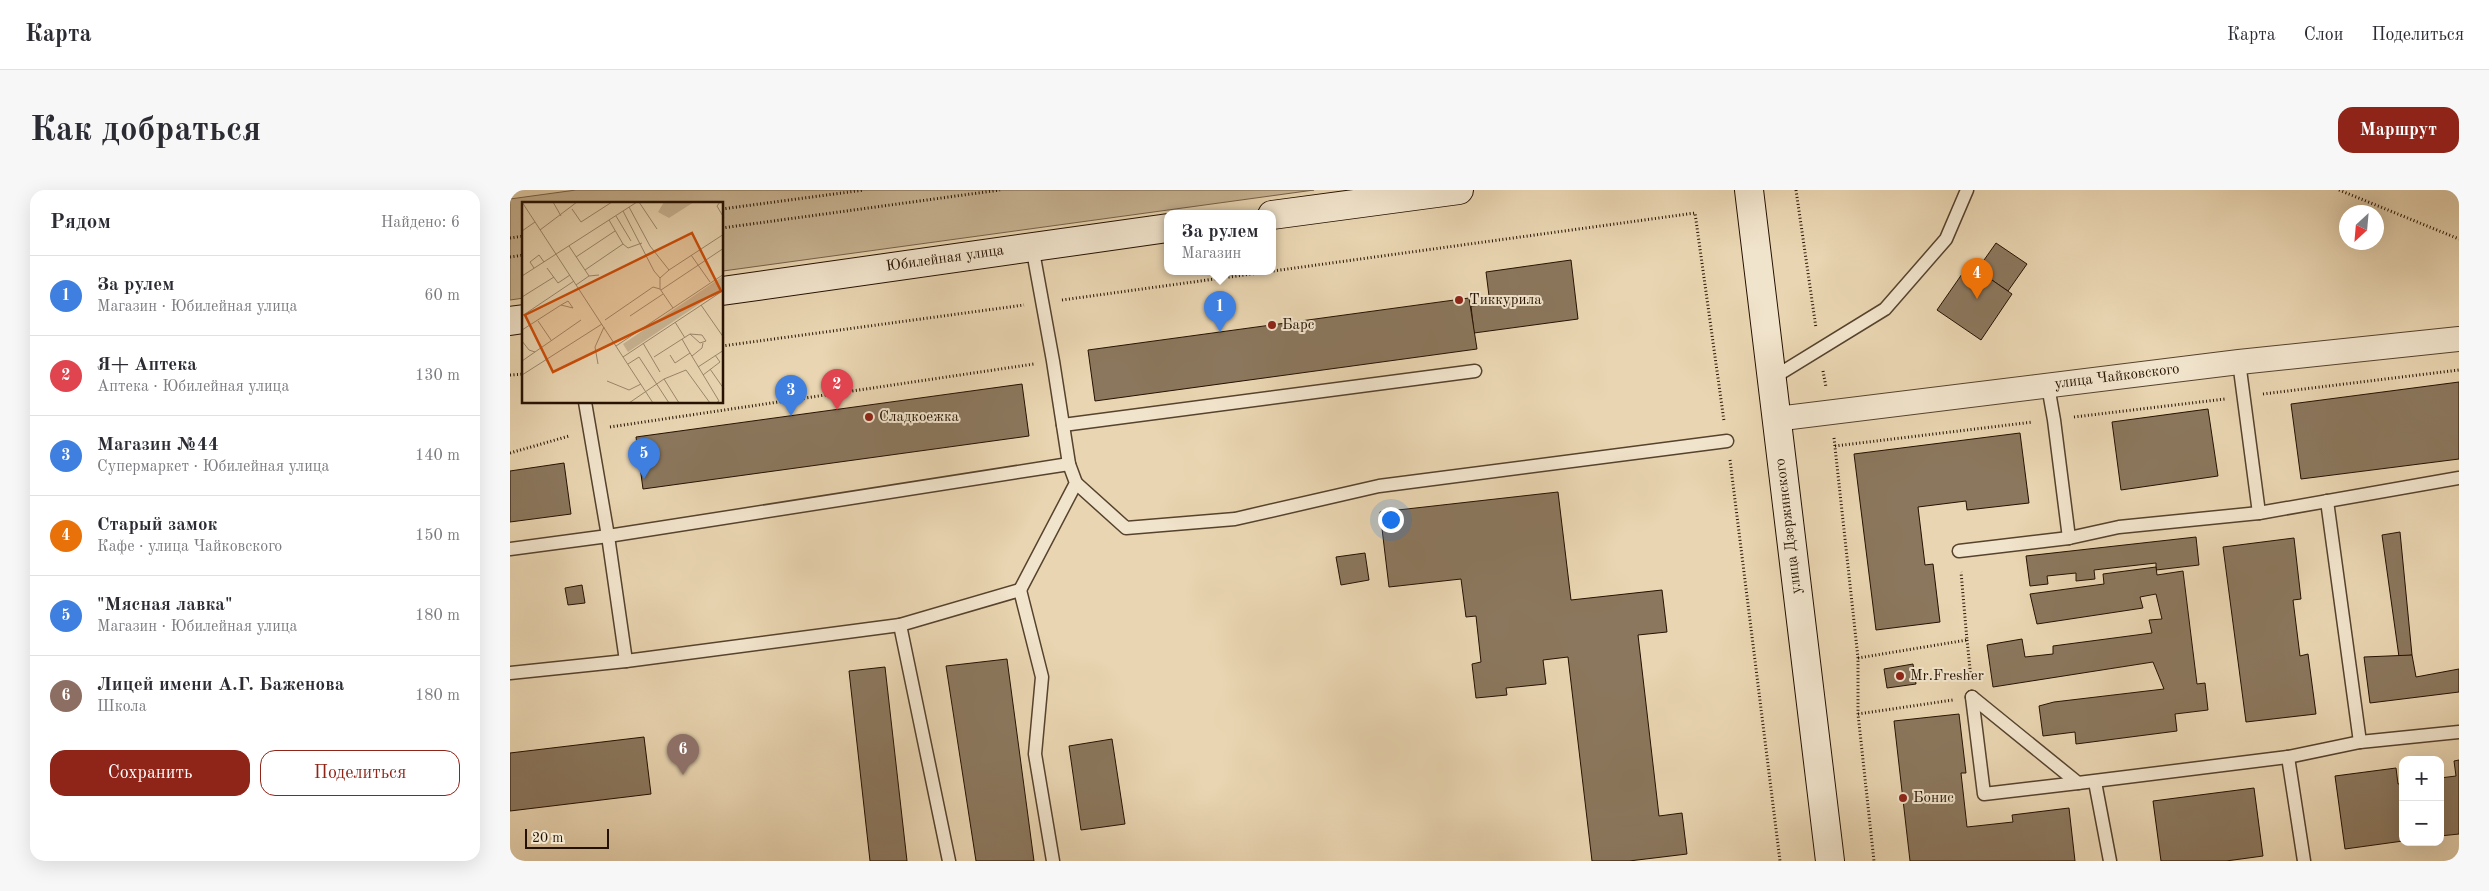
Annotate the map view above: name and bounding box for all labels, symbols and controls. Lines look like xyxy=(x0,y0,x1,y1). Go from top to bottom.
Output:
text: Карта xyxy=(25,23,92,47)
text: Карта xyxy=(2227,26,2276,44)
text: Слои xyxy=(2304,26,2343,44)
text: Поделиться xyxy=(2371,26,2464,44)
button: Маршрут xyxy=(2338,107,2459,153)
text: Как добраться xyxy=(30,113,261,148)
inset map xyxy=(522,202,724,404)
north arrow xyxy=(2339,205,2384,250)
popup xyxy=(1164,210,1276,275)
text: Рядом xyxy=(50,212,111,233)
text: Найдено: 6 xyxy=(381,215,460,231)
text: За рулем xyxy=(1181,223,1259,242)
street label: Юбилейная улица xyxy=(885,243,1006,275)
text: Магазин xyxy=(1181,246,1241,262)
pin: 4 xyxy=(1961,258,1993,299)
text: За рулем xyxy=(97,276,174,295)
text: 1 xyxy=(61,288,71,304)
text: 60 m xyxy=(424,288,460,304)
pin: 1 xyxy=(1204,291,1236,332)
place label: Тиккурила xyxy=(1469,293,1542,308)
marker: Тиккурила xyxy=(1453,294,1465,306)
text: Магазин · Юбилейная улица xyxy=(97,299,297,315)
place label: Барс xyxy=(1282,318,1315,333)
marker: Барс xyxy=(1266,319,1278,331)
text: Я+ Аптека xyxy=(97,356,197,375)
street label: улица Чайковского xyxy=(2054,362,2180,392)
text: 2 xyxy=(61,368,71,384)
text: 130 m xyxy=(415,368,460,384)
pin: 2 xyxy=(821,369,853,410)
pin: 3 xyxy=(775,375,807,416)
text: Аптека · Юбилейная улица xyxy=(97,379,289,395)
place label: Сладкоежка xyxy=(879,410,960,425)
marker: Сладкоежка xyxy=(863,411,875,423)
text: Магазин №44 xyxy=(97,436,219,455)
pin: 5 xyxy=(628,438,660,479)
text: 3 xyxy=(61,448,71,464)
text: 140 m xyxy=(415,448,460,464)
street label: улица Дзержинского xyxy=(1773,457,1805,595)
text: Супермаркет · Юбилейная улица xyxy=(97,459,329,475)
your location xyxy=(1378,507,1404,533)
text: Старый замок xyxy=(97,516,218,535)
text: 4 xyxy=(61,528,71,544)
text: 150 m xyxy=(415,528,460,544)
text: Кафе · улица Чайковского xyxy=(97,539,282,555)
text: "Мясная лавка" xyxy=(97,596,233,615)
text: 5 xyxy=(61,608,71,624)
text: 180 m xyxy=(415,608,460,624)
text: Магазин · Юбилейная улица xyxy=(97,619,297,635)
place label: Mr.Fresher xyxy=(1910,669,1984,684)
marker: Mr.Fresher xyxy=(1894,670,1906,682)
text: Лицей имени А.Г. Баженова xyxy=(97,676,344,695)
text: 6 xyxy=(61,688,71,704)
text: 180 m xyxy=(415,688,460,704)
text: Школа xyxy=(97,699,147,715)
pin: 6 xyxy=(667,734,699,775)
button: Сохранить xyxy=(50,750,250,796)
button: Поделиться xyxy=(260,750,460,796)
map controls xyxy=(2399,756,2444,846)
button: + xyxy=(2399,756,2444,801)
place label: Бонис xyxy=(1913,791,1954,806)
marker: Бонис xyxy=(1897,792,1909,804)
button: − xyxy=(2399,801,2444,846)
scale bar xyxy=(525,826,609,849)
text: 20 m xyxy=(532,831,563,845)

